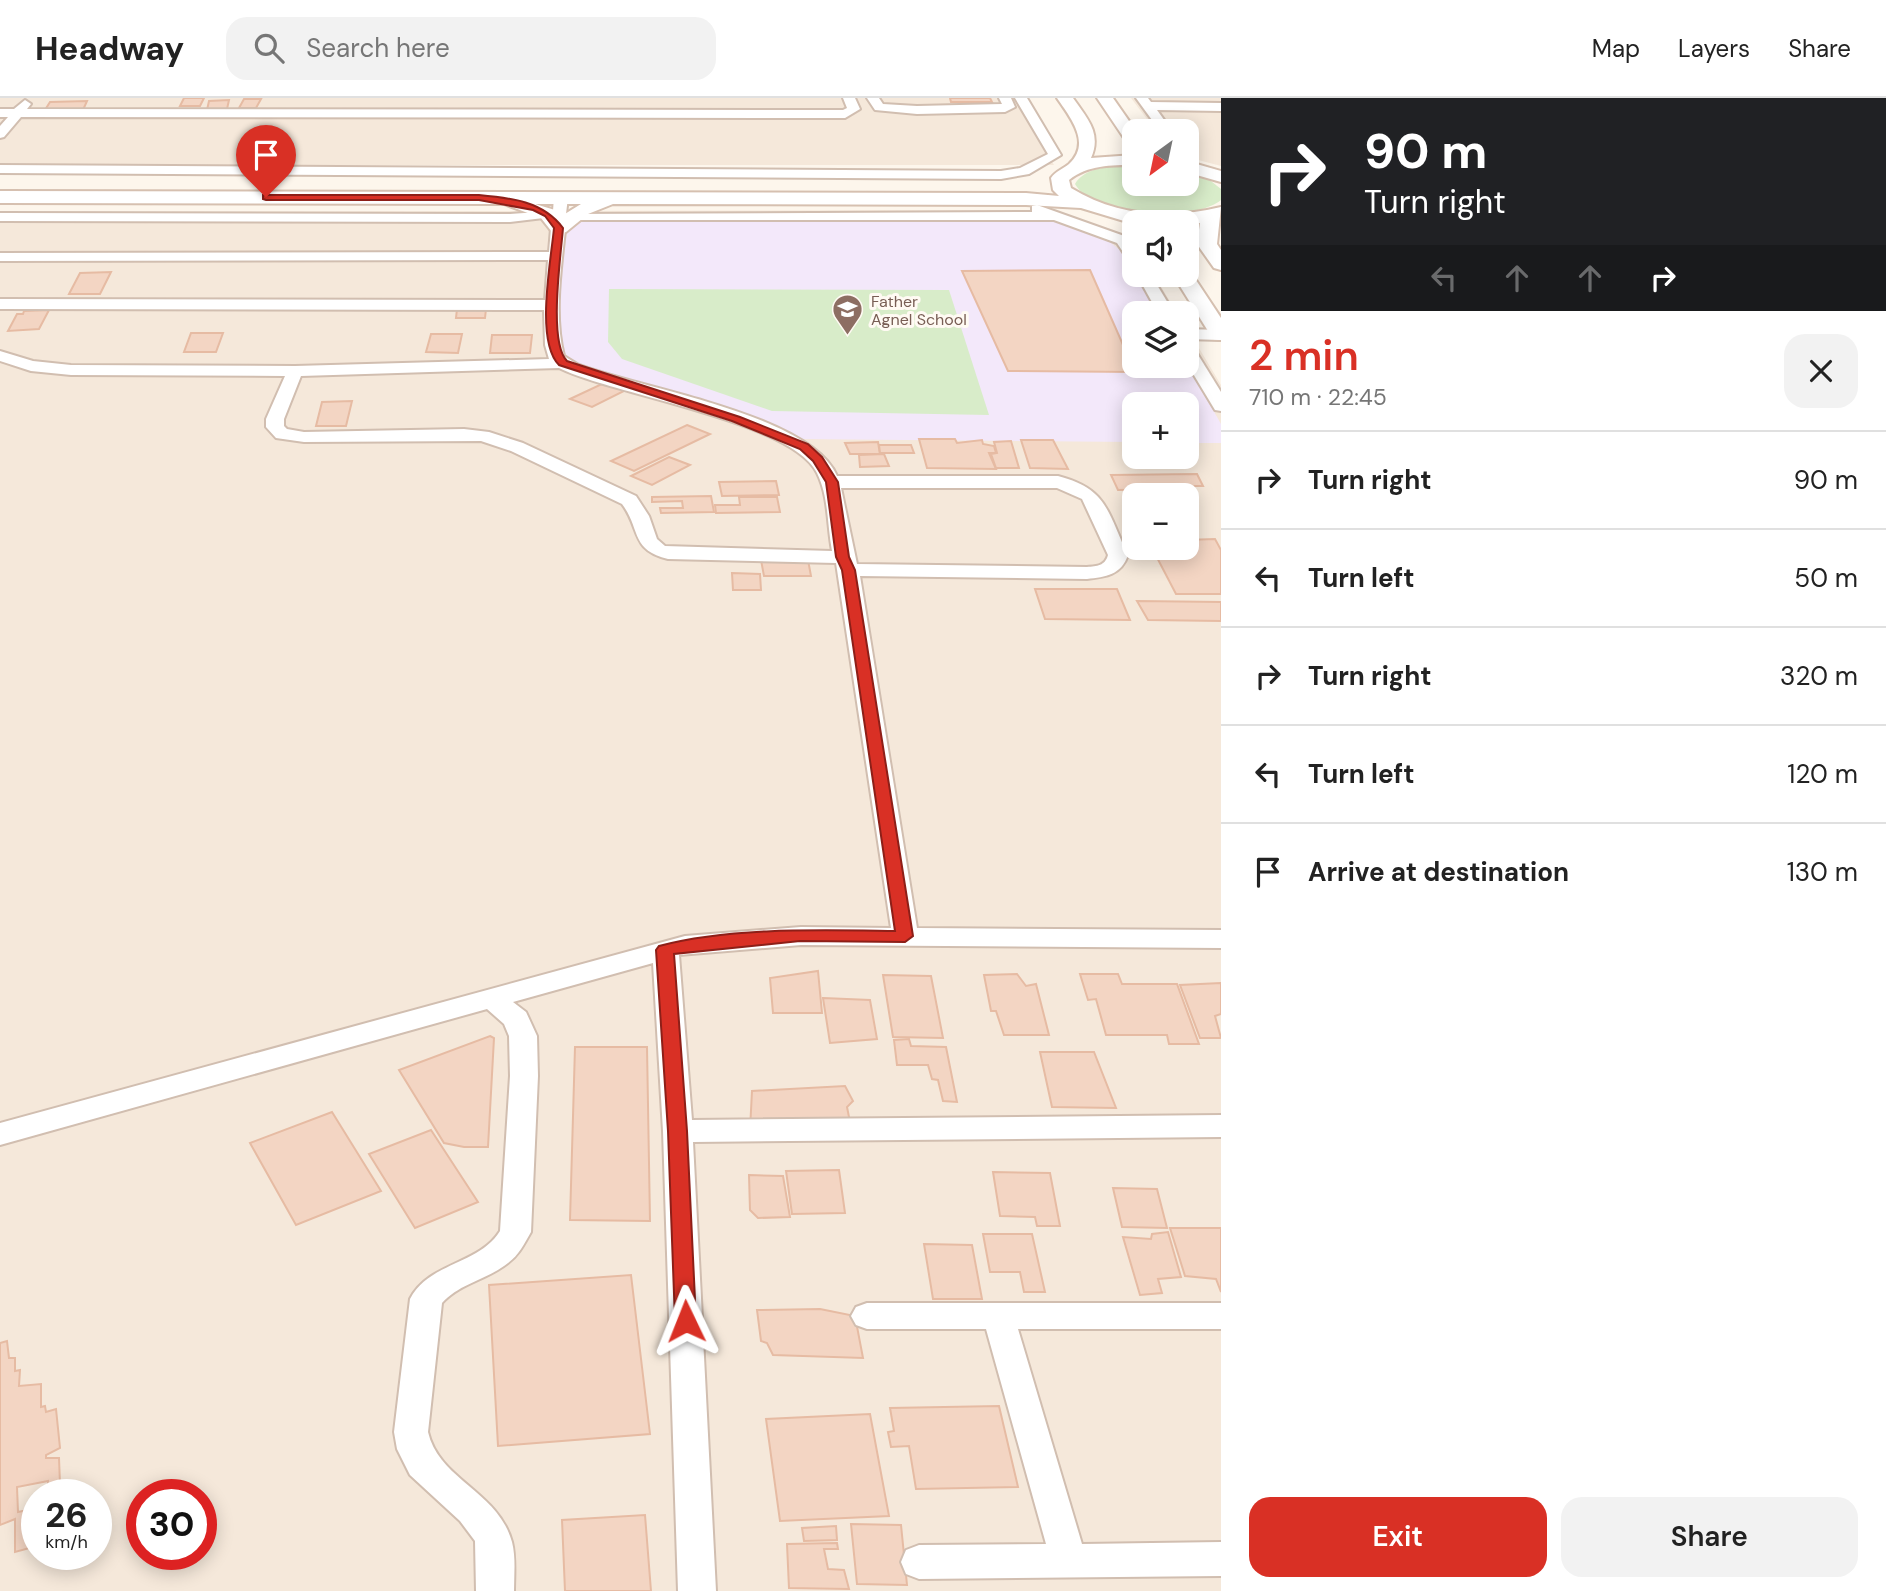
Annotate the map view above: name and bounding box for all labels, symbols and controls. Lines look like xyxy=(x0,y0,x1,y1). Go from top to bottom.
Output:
search box xyxy=(226,17,716,80)
text: Headway xyxy=(35,27,184,70)
icon: search xyxy=(250,29,288,67)
text: Search here xyxy=(306,31,450,65)
text: Map xyxy=(1592,33,1640,64)
text: Layers xyxy=(1678,33,1750,64)
text: Share xyxy=(1788,33,1851,64)
north arrow xyxy=(1122,119,1199,196)
map controls xyxy=(1122,119,1199,560)
text: 90 m xyxy=(1364,119,1487,183)
pin xyxy=(236,125,296,197)
icon: right xyxy=(1249,126,1340,217)
icon: arrive xyxy=(247,136,285,174)
text: Turn right xyxy=(1364,181,1506,223)
button: sound xyxy=(1122,210,1199,287)
icon: left xyxy=(1425,259,1463,297)
icon: ahead xyxy=(1498,259,1536,297)
icon: ahead xyxy=(1571,259,1609,297)
icon: right xyxy=(1644,259,1682,297)
place label: Father Agnel School xyxy=(871,291,967,330)
school or university icon: Father Agnel School xyxy=(831,293,865,337)
button: layers xyxy=(1122,301,1199,378)
text: 2 min xyxy=(1249,328,1359,383)
button: close xyxy=(1784,334,1858,408)
text: 710 m · 22:45 xyxy=(1249,382,1387,412)
button: + xyxy=(1122,392,1199,469)
icon: right xyxy=(1249,461,1287,499)
text: Turn right xyxy=(1308,463,1432,497)
text: 90 m xyxy=(1794,463,1858,497)
button: − xyxy=(1122,483,1199,560)
icon: left xyxy=(1249,559,1287,597)
text: Turn left xyxy=(1308,561,1415,595)
text: 50 m xyxy=(1794,561,1858,595)
icon: right xyxy=(1249,657,1287,695)
text: Turn right xyxy=(1308,659,1432,693)
text: 320 m xyxy=(1780,659,1858,693)
icon: left xyxy=(1249,755,1287,793)
text: Turn left xyxy=(1308,757,1415,791)
text: 120 m xyxy=(1787,757,1858,791)
icon: arrive xyxy=(1249,853,1287,891)
text: Arrive at destination xyxy=(1308,855,1569,889)
text: 130 m xyxy=(1787,855,1858,889)
position arrow xyxy=(649,1284,723,1358)
speed limit sign: 30 xyxy=(126,1479,217,1570)
text: 26 xyxy=(45,1492,88,1538)
button: Exit xyxy=(1249,1497,1547,1577)
button: Share xyxy=(1561,1497,1858,1577)
text: km/h xyxy=(45,1530,88,1554)

